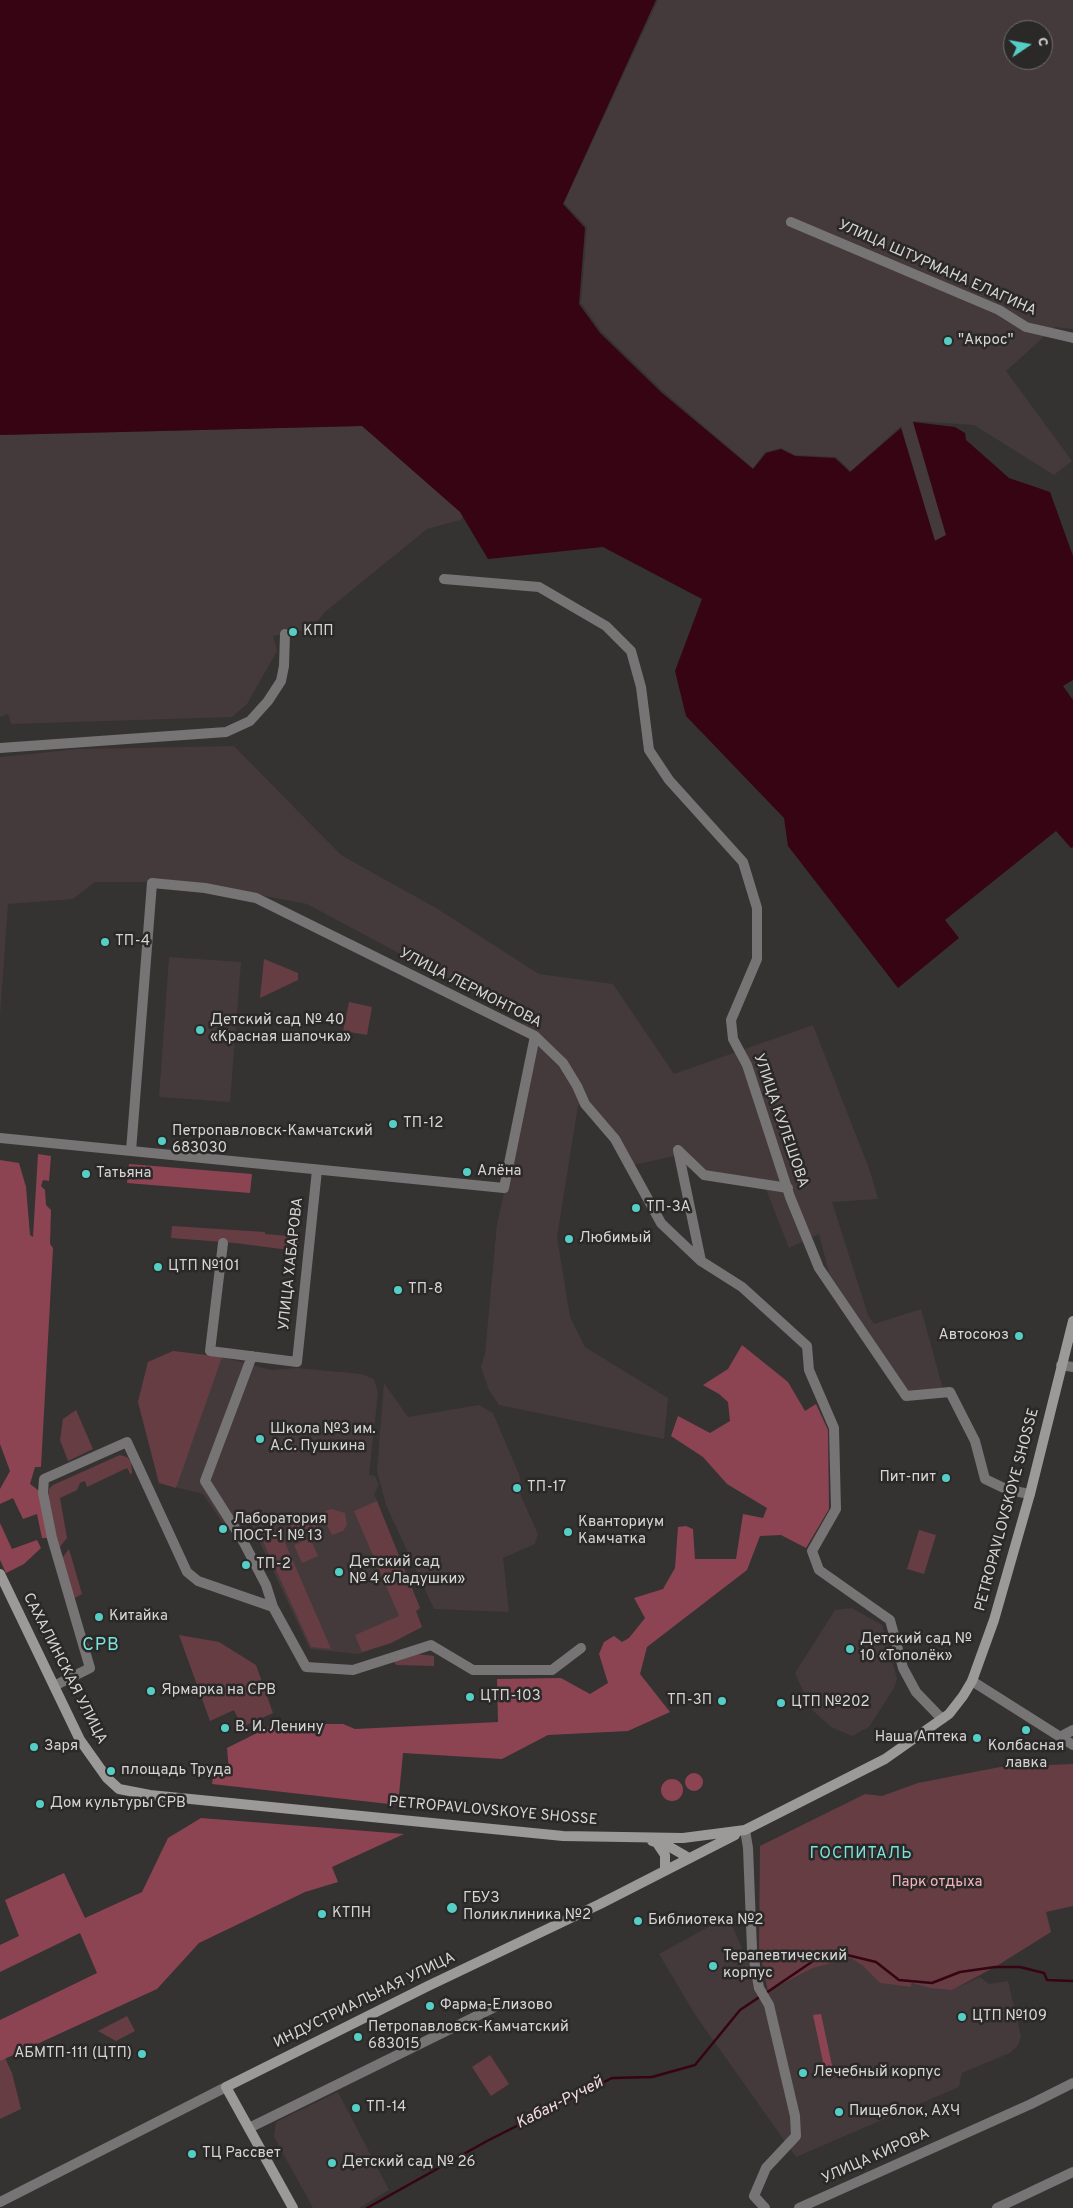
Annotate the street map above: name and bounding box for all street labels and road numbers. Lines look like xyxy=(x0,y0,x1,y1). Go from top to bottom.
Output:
street label: УЛИЦА ШТУРМАНА ЕЛАГИНА xyxy=(835,217,1039,321)
street label: УЛИЦА ЛЕРМОНТОВА xyxy=(396,945,544,1033)
street label: УЛИЦА КУЛЕШОВА xyxy=(749,1052,811,1190)
street label: УЛИЦА ХАБАРОВА xyxy=(276,1197,308,1331)
street label: PETROPAVLOVSKOYE SHOSSE xyxy=(972,1406,1044,1614)
street label: САХАЛИНСКАЯ УЛИЦА xyxy=(18,1590,110,1748)
street label: PETROPAVLOVSKOYE SHOSSE xyxy=(388,1794,598,1830)
street label: ИНДУСТРИАЛЬНАЯ УЛИЦА xyxy=(271,1949,459,2053)
street label: УЛИЦА КИРОВА xyxy=(819,2125,933,2189)

